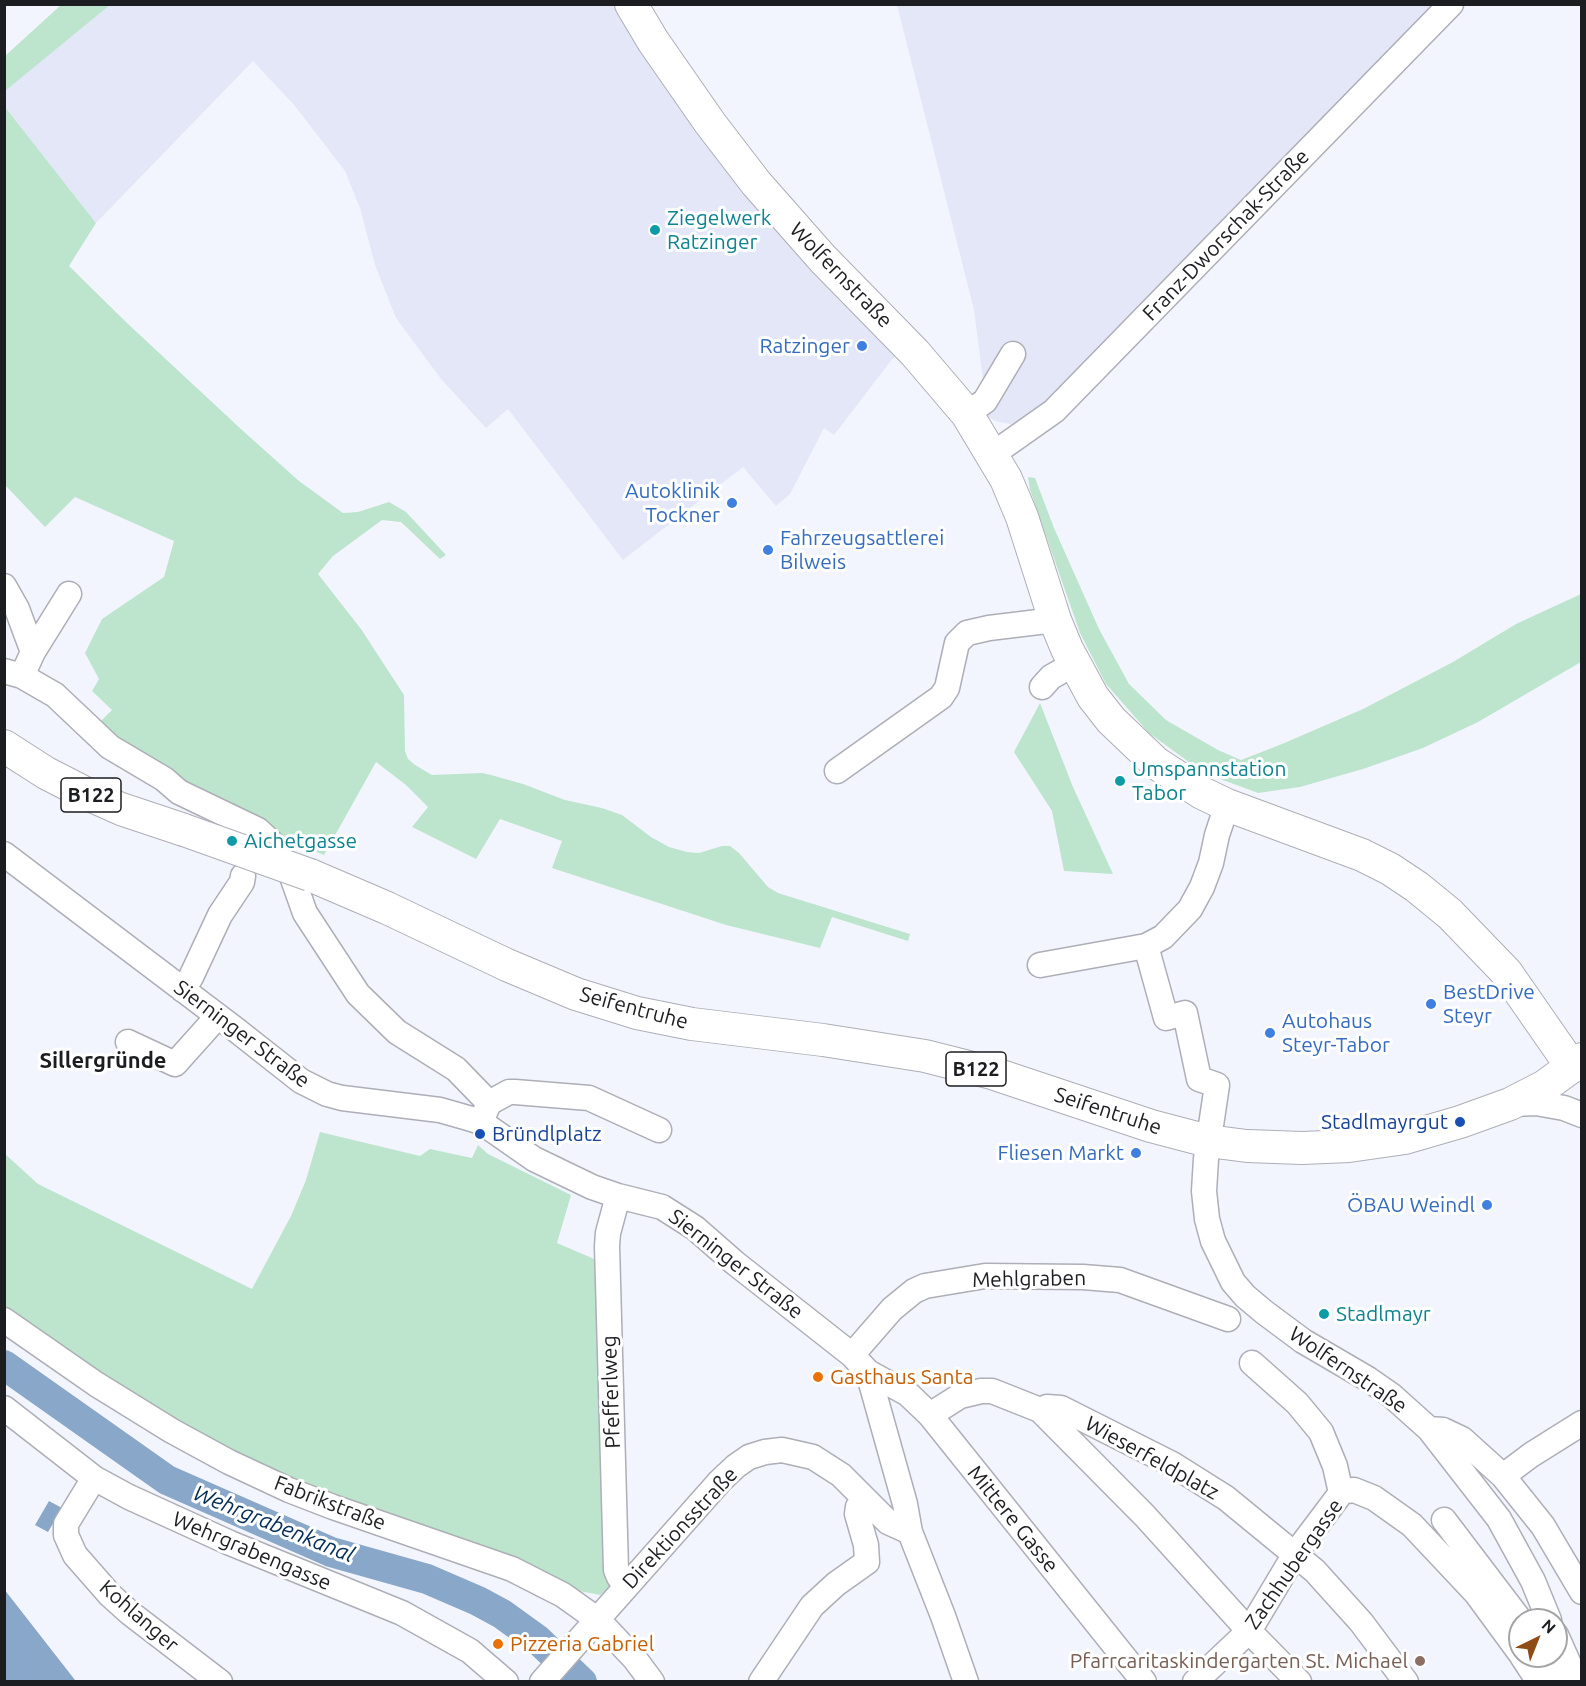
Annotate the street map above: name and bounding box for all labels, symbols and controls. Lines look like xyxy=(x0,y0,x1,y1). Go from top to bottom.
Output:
street label: Franz-Dworschak-Straße xyxy=(1138,144,1314,326)
place label: Ziegelwerk Ratzinger xyxy=(667,205,771,255)
street label: Wolfernstraße xyxy=(784,217,898,333)
marker: Ziegelwerk Ratzinger xyxy=(648,223,662,237)
place label: Ratzinger xyxy=(760,333,850,359)
marker: Ratzinger xyxy=(855,339,869,353)
place label: Autoklinik Tockner xyxy=(625,478,720,528)
marker: Autoklinik Tockner xyxy=(725,496,739,510)
place label: Fahrzeugsattlerei Bilweis xyxy=(780,525,944,575)
marker: Fahrzeugsattlerei Bilweis xyxy=(761,543,775,557)
place label: Umspannstation Tabor xyxy=(1132,756,1286,806)
marker: Umspannstation Tabor xyxy=(1113,774,1127,788)
road number: B122 xyxy=(61,778,121,812)
place label: Aichetgasse xyxy=(244,828,357,854)
marker: Aichetgasse xyxy=(225,834,239,848)
street label: Sierninger Straße xyxy=(169,975,315,1093)
place label: BestDrive Steyr xyxy=(1443,979,1535,1029)
street label: Seifentruhe xyxy=(577,981,691,1035)
marker: BestDrive Steyr xyxy=(1424,997,1438,1011)
place label: Autohaus Steyr-Tabor xyxy=(1282,1008,1390,1058)
marker: Autohaus Steyr-Tabor xyxy=(1263,1026,1277,1040)
district label: Sillergründe xyxy=(39,1048,167,1074)
road number: B122 xyxy=(946,1052,1006,1086)
street label: Seifentruhe xyxy=(1051,1082,1165,1140)
place label: Stadlmayrgut xyxy=(1321,1109,1448,1135)
marker: Stadlmayrgut xyxy=(1453,1115,1467,1129)
place label: Bründlplatz xyxy=(492,1121,602,1147)
marker: Bründlplatz xyxy=(473,1127,487,1141)
place label: Fliesen Markt xyxy=(997,1140,1124,1166)
marker: Fliesen Markt xyxy=(1129,1146,1143,1160)
place label: ÖBAU Weindl xyxy=(1347,1192,1475,1218)
marker: ÖBAU Weindl xyxy=(1480,1198,1494,1212)
street label: Sierninger Straße xyxy=(664,1204,808,1324)
street label: Mehlgraben xyxy=(972,1265,1086,1293)
place label: Stadlmayr xyxy=(1336,1301,1431,1327)
marker: Stadlmayr xyxy=(1317,1307,1331,1321)
street label: Wolfernstraße xyxy=(1284,1321,1412,1419)
street label: Pfefferlweg xyxy=(596,1335,626,1449)
place label: Gasthaus Santa xyxy=(830,1364,974,1390)
marker: Gasthaus Santa xyxy=(811,1370,825,1384)
street label: Wieserfeldplatz xyxy=(1081,1411,1223,1505)
street label: Mittere Gasse xyxy=(962,1460,1064,1578)
street label: Direktionsstraße xyxy=(617,1462,743,1594)
street label: Fabrikstraße xyxy=(271,1470,389,1536)
water label: Wehrgrabenkanal xyxy=(190,1480,358,1568)
street label: Zachhubergasse xyxy=(1240,1494,1348,1634)
street label: Wehrgrabengasse xyxy=(169,1506,335,1596)
street label: Kohlanger xyxy=(94,1575,184,1657)
north arrow xyxy=(1508,1608,1568,1668)
text: N xyxy=(1538,1616,1559,1637)
place label: Pizzeria Gabriel xyxy=(510,1631,654,1657)
marker: Pizzeria Gabriel xyxy=(491,1637,505,1651)
place label: Pfarrcaritaskindergarten St. Michael xyxy=(1070,1648,1408,1674)
marker: Pfarrcaritaskindergarten St. Michael xyxy=(1413,1654,1427,1668)

